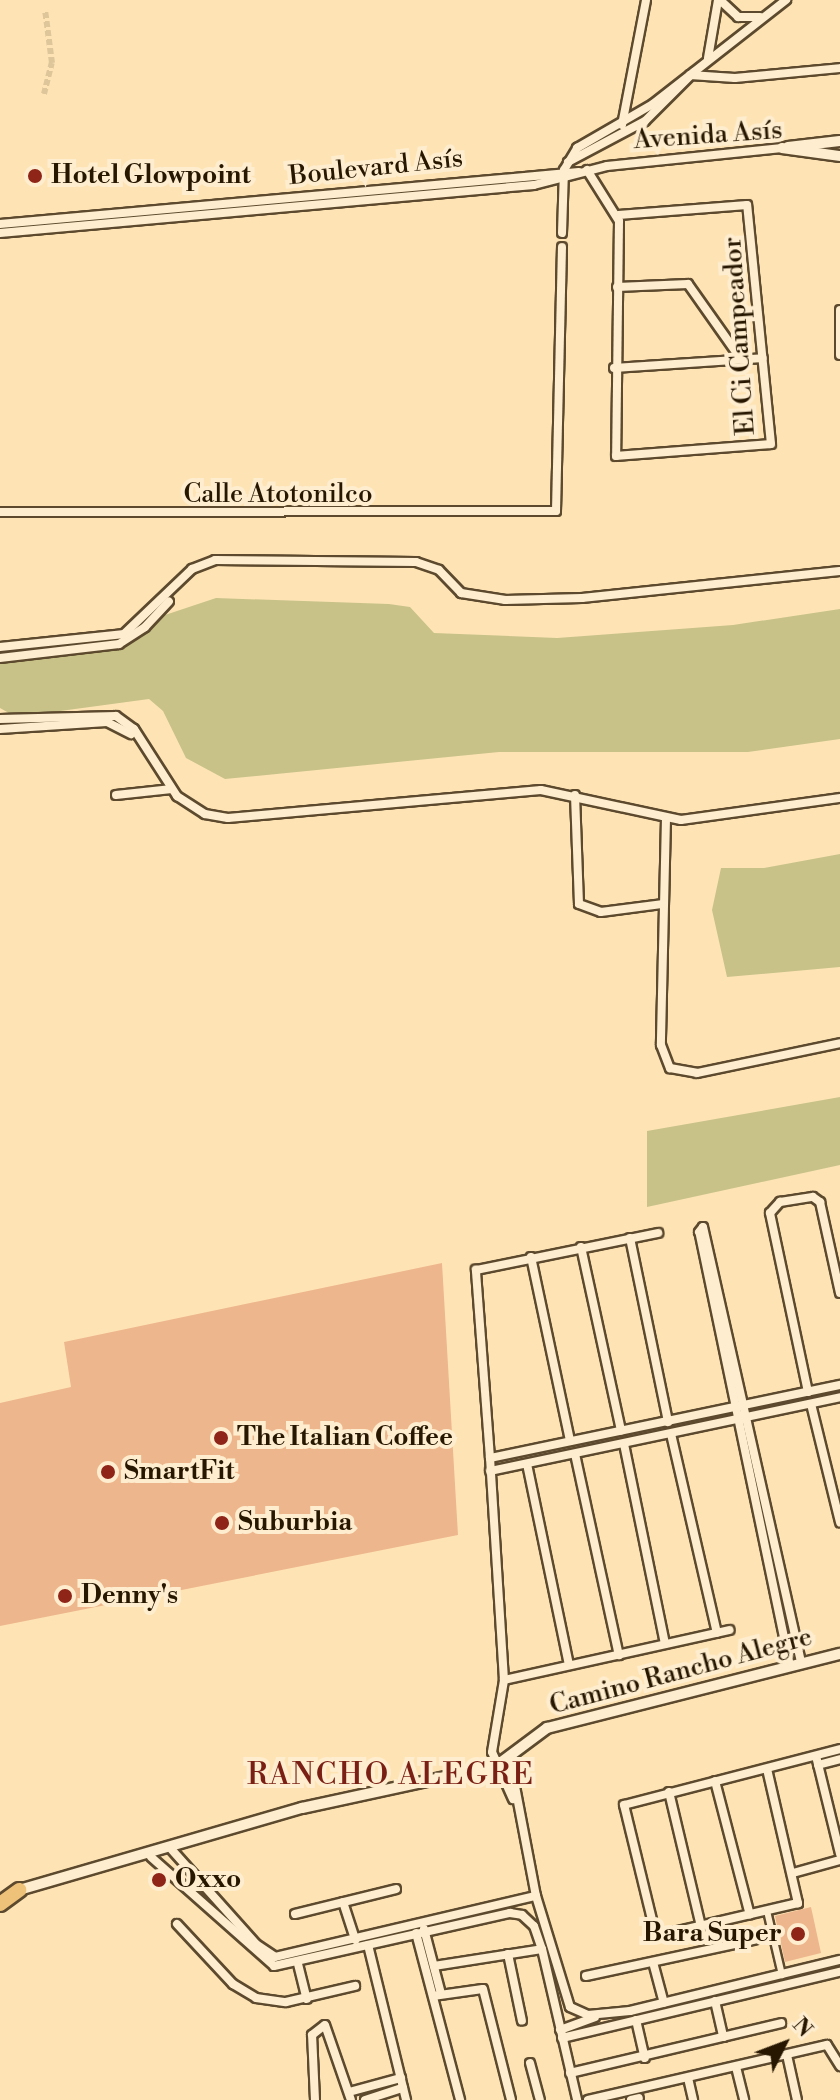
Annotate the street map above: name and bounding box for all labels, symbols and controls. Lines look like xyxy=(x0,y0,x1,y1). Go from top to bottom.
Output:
street label: Avenida Asís xyxy=(633,115,783,157)
street label: Boulevard Asís xyxy=(287,143,465,193)
place label: Hotel Glowpoint xyxy=(51,160,251,192)
marker: Hotel Glowpoint xyxy=(26,167,44,185)
street label: El Ci Campeador xyxy=(718,236,762,436)
street label: Calle Atotonilco xyxy=(183,479,373,511)
place label: The Italian Coffee xyxy=(237,1422,453,1454)
marker: The Italian Coffee xyxy=(212,1429,230,1447)
place label: SmartFit xyxy=(124,1456,235,1488)
marker: SmartFit xyxy=(99,1463,117,1481)
place label: Suburbia xyxy=(238,1507,352,1539)
marker: Suburbia xyxy=(213,1514,231,1532)
place label: Denny's xyxy=(81,1580,178,1612)
marker: Denny's xyxy=(56,1587,74,1605)
street label: Camino Rancho Alegre xyxy=(546,1622,816,1722)
district label: RANCHO ALEGRE xyxy=(247,1757,535,1793)
place label: Oxxo xyxy=(175,1864,241,1896)
marker: Oxxo xyxy=(150,1871,168,1889)
place label: Bara Super xyxy=(643,1918,782,1950)
marker: Bara Super xyxy=(789,1925,807,1943)
north arrow xyxy=(744,2004,824,2084)
text: N xyxy=(786,2012,818,2043)

